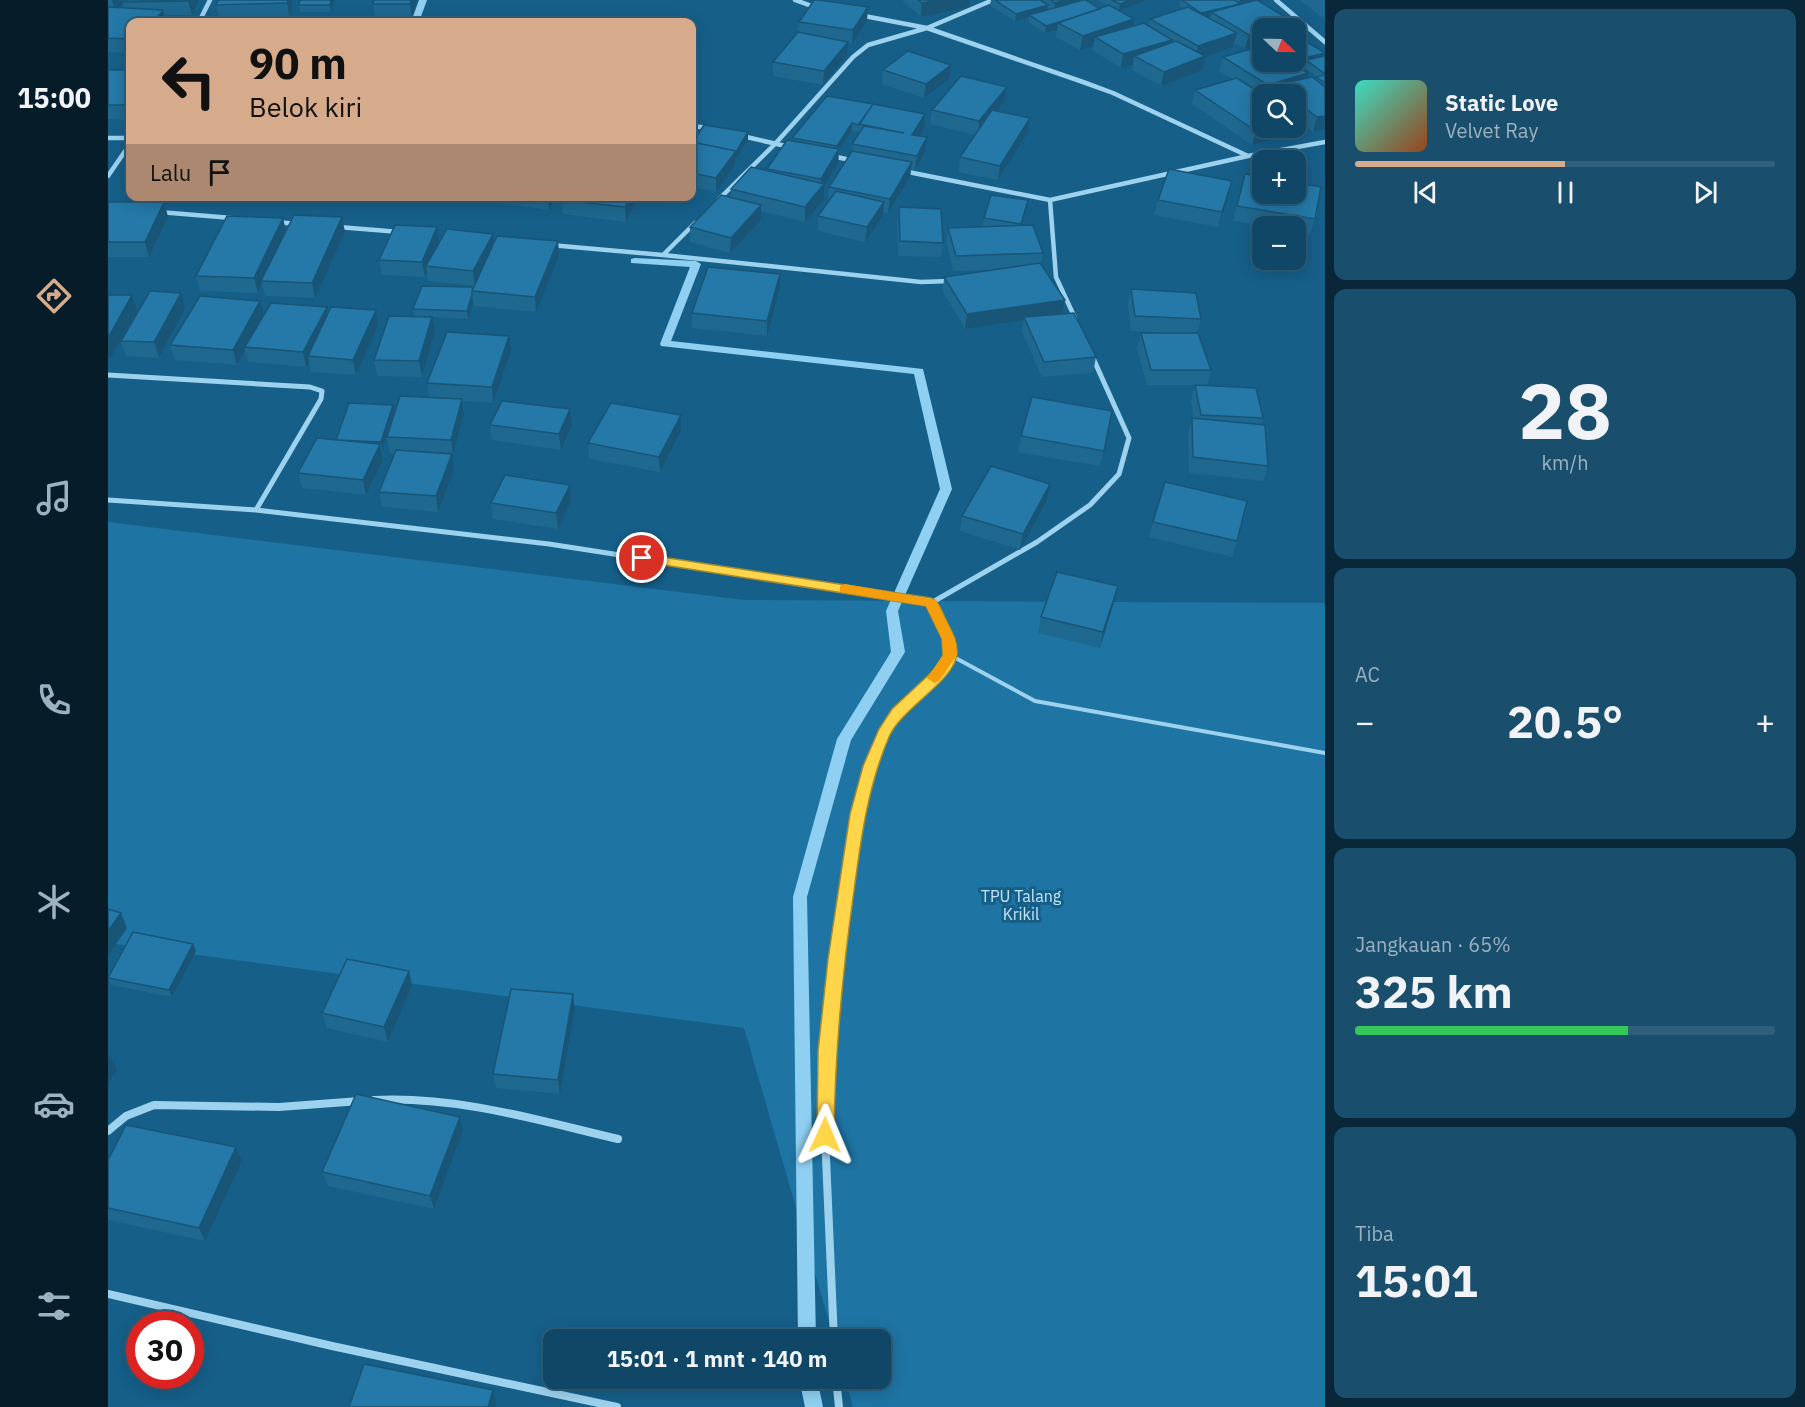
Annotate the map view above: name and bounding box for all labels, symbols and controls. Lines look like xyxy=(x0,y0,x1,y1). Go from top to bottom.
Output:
north arrow xyxy=(1252,18,1306,72)
map controls xyxy=(1252,18,1306,270)
text: 90 m xyxy=(249,36,347,91)
icon: left xyxy=(150,42,228,120)
text: 15:00 xyxy=(17,80,91,115)
button: search xyxy=(1252,84,1306,138)
text: Static Love xyxy=(1445,88,1558,117)
text: Belok kiri xyxy=(249,89,362,124)
text: Velvet Ray xyxy=(1445,117,1538,144)
button: + xyxy=(1252,150,1306,204)
icon: arrive xyxy=(203,156,236,189)
text: Lalu xyxy=(150,158,191,187)
icon: previous xyxy=(1409,176,1442,209)
icon: pause xyxy=(1549,176,1582,209)
icon: next xyxy=(1689,176,1722,209)
button: − xyxy=(1252,216,1306,270)
icon: directions xyxy=(33,275,75,317)
text: 28 xyxy=(1518,359,1612,460)
text: km/h xyxy=(1541,449,1589,476)
icon: music xyxy=(33,477,75,519)
pin xyxy=(616,532,667,583)
icon: arrive xyxy=(625,541,658,574)
text: AC xyxy=(1355,661,1380,688)
icon: phone xyxy=(33,679,75,721)
text: 20.5° xyxy=(1507,692,1623,750)
text: − xyxy=(1355,700,1375,743)
text: + xyxy=(1755,700,1775,743)
icon: climate xyxy=(33,881,75,923)
park label: TPU Talang Krikil xyxy=(981,886,1062,924)
text: Jangkauan · 65% xyxy=(1355,931,1511,958)
text: 325 km xyxy=(1355,962,1513,1020)
icon: car xyxy=(33,1083,75,1125)
position arrow xyxy=(793,1103,857,1167)
text: Tiba xyxy=(1355,1220,1394,1247)
text: 15:01 xyxy=(1355,1251,1478,1309)
icon: filters xyxy=(33,1285,75,1327)
speed limit sign: 30 xyxy=(126,1311,204,1389)
text: 15:01 · 1 mnt · 140 m xyxy=(607,1344,827,1373)

